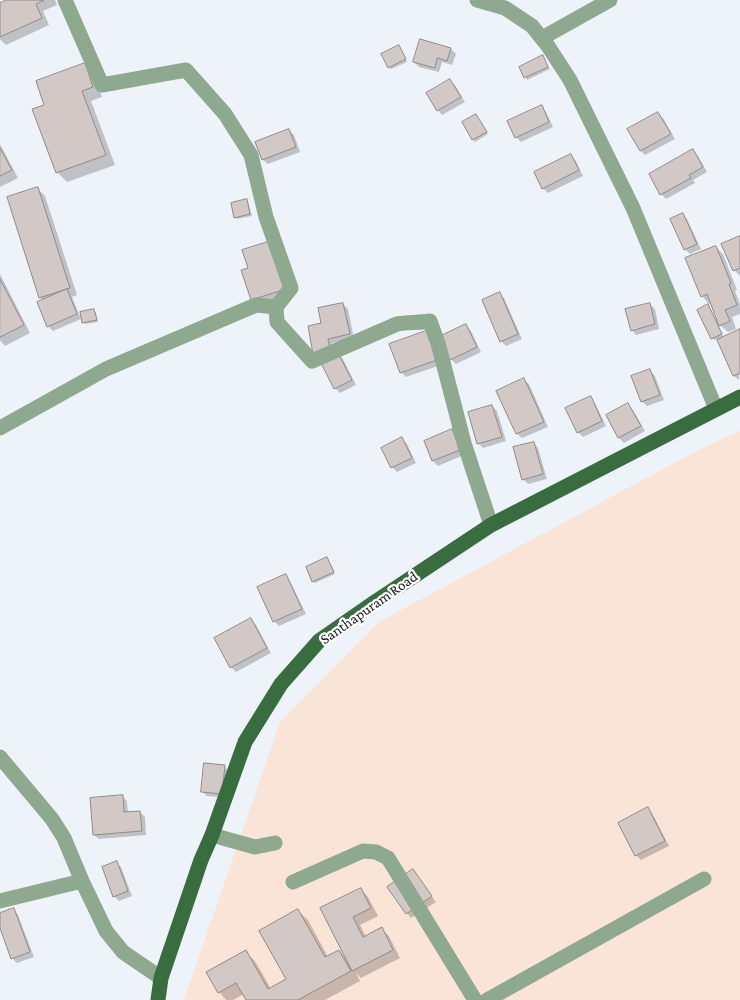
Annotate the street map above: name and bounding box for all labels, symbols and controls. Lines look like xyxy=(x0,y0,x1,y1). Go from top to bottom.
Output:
street label: Santhapuram Road xyxy=(317,568,421,648)

